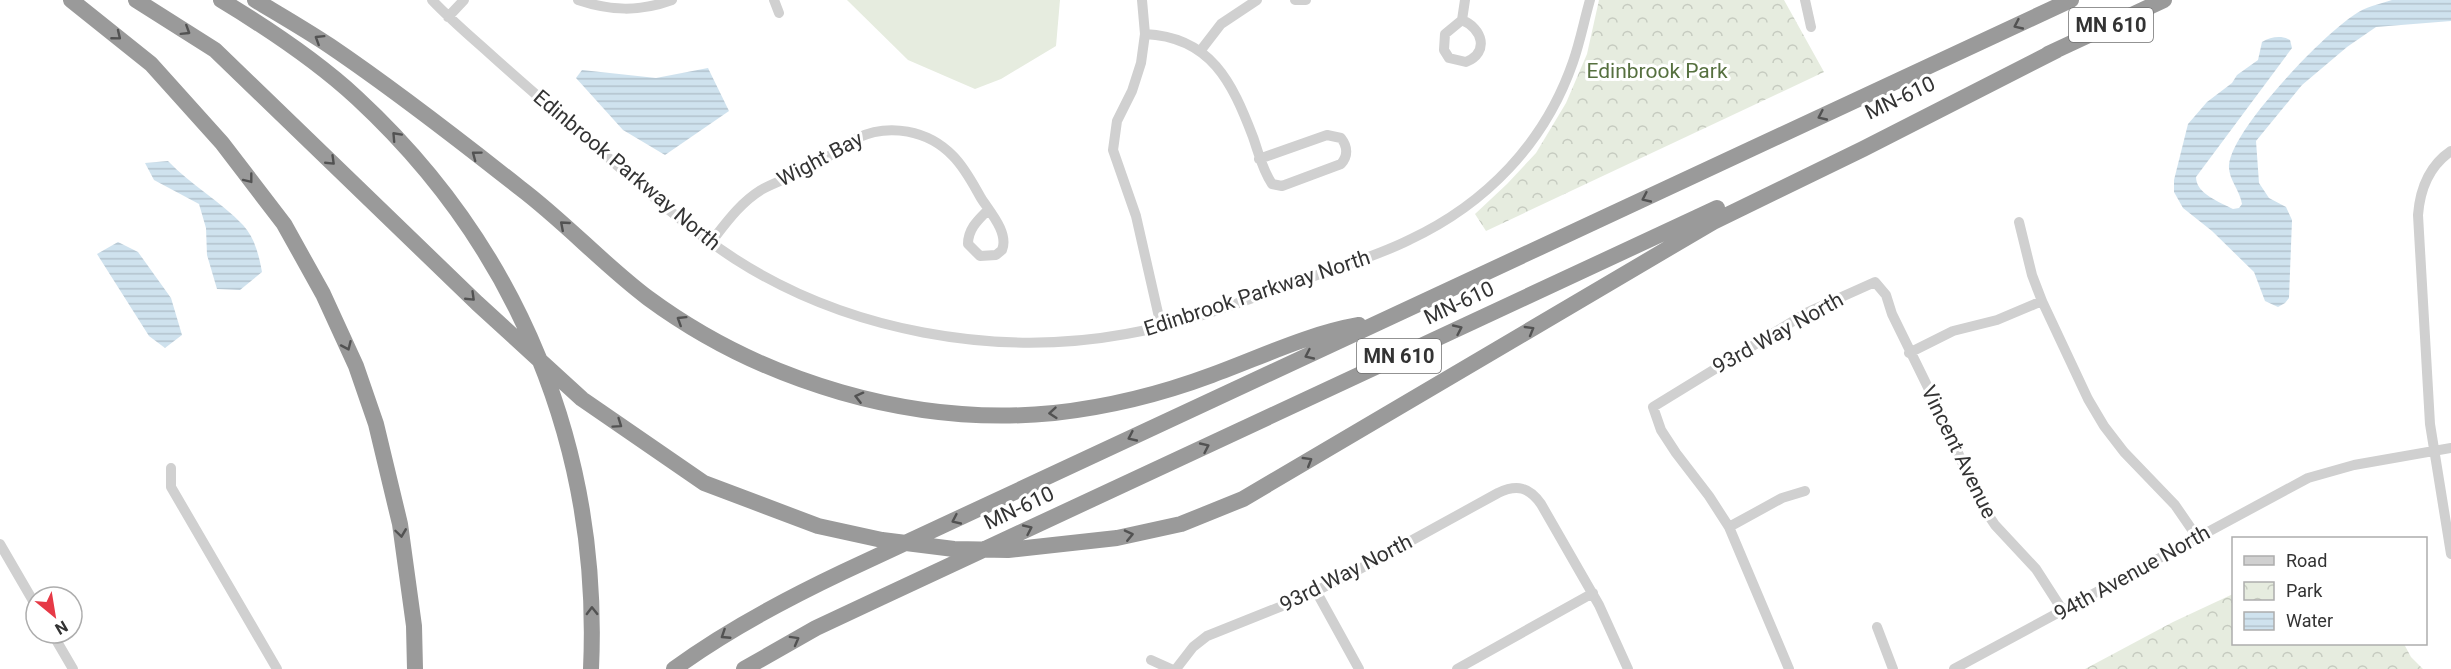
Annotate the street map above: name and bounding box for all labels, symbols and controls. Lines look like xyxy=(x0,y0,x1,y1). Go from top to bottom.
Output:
road number: MN 610 xyxy=(2069,8,2153,42)
one-way arrow xyxy=(2014,17,2025,29)
one-way arrow xyxy=(180,24,190,36)
one-way arrow xyxy=(110,29,121,40)
one-way arrow xyxy=(315,35,325,47)
park label: Edinbrook Park xyxy=(1586,59,1728,83)
street label: MN-610 xyxy=(1861,71,1939,125)
street label: Edinbrook Parkway North xyxy=(529,85,725,255)
one-way arrow xyxy=(1818,109,1829,121)
street label: Wight Bay xyxy=(773,126,867,192)
one-way arrow xyxy=(392,132,403,143)
one-way arrow xyxy=(472,151,483,162)
one-way arrow xyxy=(323,153,334,164)
one-way arrow xyxy=(242,172,253,183)
one-way arrow xyxy=(1641,191,1652,203)
one-way arrow xyxy=(560,222,571,233)
street label: Edinbrook Parkway North xyxy=(1141,245,1373,341)
street label: MN-610 xyxy=(1420,276,1498,330)
street label: 93rd Way North xyxy=(1709,287,1847,379)
one-way arrow xyxy=(463,289,474,300)
one-way arrow xyxy=(677,315,687,327)
one-way arrow xyxy=(1451,324,1462,336)
one-way arrow xyxy=(1524,326,1534,338)
road number: MN 610 xyxy=(1357,339,1441,373)
one-way arrow xyxy=(340,340,352,351)
one-way arrow xyxy=(1304,347,1315,359)
street label: Vincent Avenue xyxy=(1917,382,2001,522)
one-way arrow xyxy=(855,391,865,404)
one-way arrow xyxy=(1048,406,1057,419)
one-way arrow xyxy=(611,417,622,428)
one-way arrow xyxy=(1128,430,1139,442)
one-way arrow xyxy=(1198,442,1209,454)
one-way arrow xyxy=(1302,457,1312,469)
street label: MN-610 xyxy=(980,481,1058,535)
one-way arrow xyxy=(951,512,962,524)
street label: 94th Avenue North xyxy=(2050,520,2214,626)
one-way arrow xyxy=(1022,525,1033,537)
one-way arrow xyxy=(395,529,407,538)
one-way arrow xyxy=(1124,529,1134,542)
street label: 93rd Way North xyxy=(1276,529,1416,617)
legend xyxy=(2232,537,2427,645)
text: Road xyxy=(2286,550,2327,571)
text: Park xyxy=(2286,580,2323,601)
north arrow xyxy=(24,585,84,645)
one-way arrow xyxy=(586,606,598,615)
text: Water xyxy=(2286,610,2333,631)
text: N xyxy=(52,617,71,639)
one-way arrow xyxy=(721,627,731,639)
one-way arrow xyxy=(789,636,799,647)

